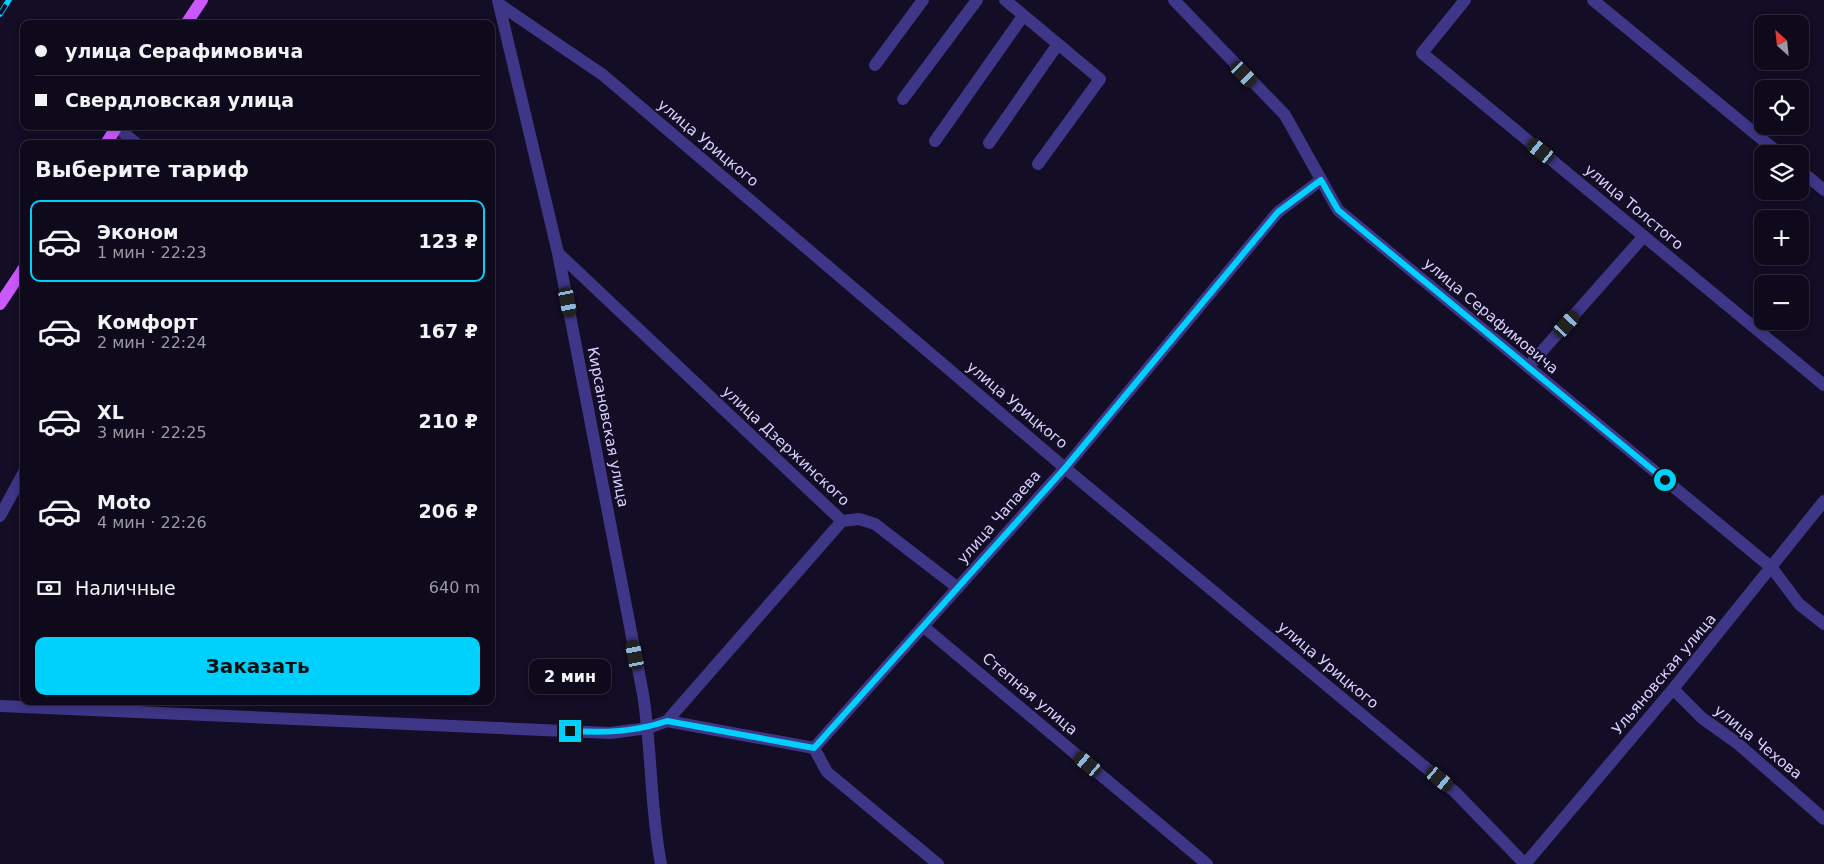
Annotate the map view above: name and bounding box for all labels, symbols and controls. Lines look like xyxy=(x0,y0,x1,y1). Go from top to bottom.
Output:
north arrow xyxy=(1754,15,1809,70)
map controls xyxy=(1754,15,1809,330)
text: улица Серафимовича xyxy=(65,40,303,62)
car xyxy=(1228,58,1259,90)
button: locate xyxy=(1754,80,1809,135)
text: Свердловская улица xyxy=(65,89,294,111)
street label: улица Урицкого xyxy=(654,96,762,190)
car xyxy=(1524,136,1557,166)
button: layers xyxy=(1754,145,1809,200)
text: Выберите тариф xyxy=(35,157,249,182)
street label: улица Толстого xyxy=(1581,160,1687,254)
button: + xyxy=(1754,210,1809,265)
icon: car xyxy=(37,219,82,264)
text: Эконом xyxy=(97,221,179,243)
text: 123 ₽ xyxy=(419,230,478,252)
text: 1 мин · 22:23 xyxy=(97,243,207,262)
street label: улица Серафимовича xyxy=(1420,254,1562,378)
button: − xyxy=(1754,275,1809,330)
car xyxy=(557,286,578,318)
car xyxy=(1551,308,1582,340)
icon: car xyxy=(37,309,82,354)
text: Комфорт xyxy=(97,311,198,333)
text: 167 ₽ xyxy=(419,320,478,342)
text: 2 мин · 22:24 xyxy=(97,333,207,352)
street label: Кирсановская улица xyxy=(584,345,632,509)
street label: улица Урицкого xyxy=(963,358,1071,452)
street label: улица Дзержинского xyxy=(719,382,853,510)
icon: car xyxy=(37,399,82,444)
text: XL xyxy=(97,401,124,423)
text: 210 ₽ xyxy=(419,410,478,432)
text: 3 мин · 22:25 xyxy=(97,423,207,442)
street label: улица Чапаева xyxy=(953,467,1045,567)
route start xyxy=(1654,469,1676,491)
icon: car xyxy=(37,489,82,534)
text: Moto xyxy=(97,491,151,513)
text: 206 ₽ xyxy=(419,500,478,522)
text: 4 мин · 22:26 xyxy=(97,513,207,532)
icon: cash xyxy=(35,574,63,602)
text: Наличные xyxy=(75,577,176,599)
text: 640 m xyxy=(429,578,480,597)
street label: Ульяновская улица xyxy=(1608,610,1720,738)
street label: улица Урицкого xyxy=(1274,618,1382,712)
button: Заказать xyxy=(35,637,480,695)
car xyxy=(624,639,645,671)
street label: Степная улица xyxy=(979,649,1081,739)
callout: 2 мин xyxy=(529,658,611,694)
text: 2 мин xyxy=(544,667,596,686)
street label: улица Чехова xyxy=(1710,701,1806,783)
route end xyxy=(559,720,581,742)
car xyxy=(1071,749,1104,779)
car xyxy=(1423,764,1456,794)

